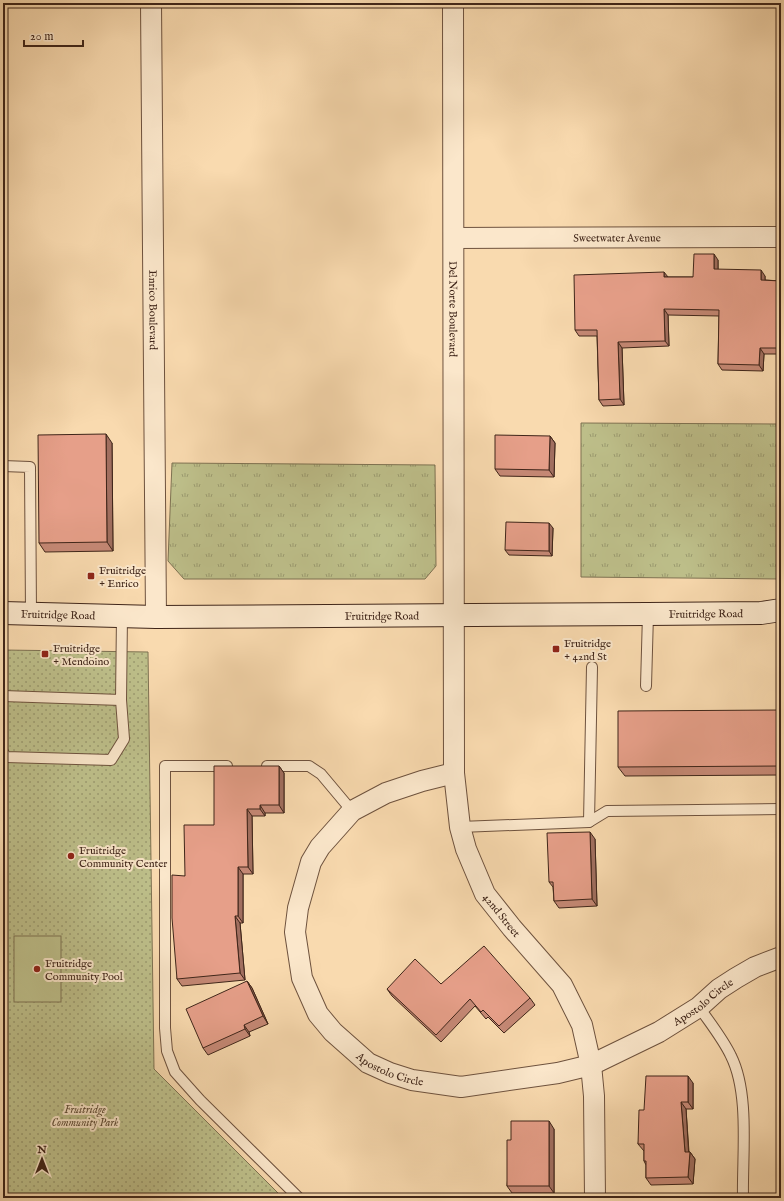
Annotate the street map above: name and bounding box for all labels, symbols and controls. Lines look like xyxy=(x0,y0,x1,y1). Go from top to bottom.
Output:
scale bar xyxy=(24,22,83,48)
text: 20 m xyxy=(30,29,53,44)
street label: Sweetwater Avenue xyxy=(573,231,661,246)
street label: Del Norte Boulevard xyxy=(445,261,459,357)
street label: Enrico Boulevard xyxy=(145,270,160,350)
place label: Fruitridge + Enrico xyxy=(99,564,146,591)
marker: Fruitridge + Enrico xyxy=(86,571,96,581)
street label: Fruitridge Road xyxy=(21,607,95,623)
street label: Fruitridge Road xyxy=(669,607,743,622)
street label: Fruitridge Road xyxy=(345,609,419,624)
place label: Fruitridge + 42nd St xyxy=(564,637,611,664)
place label: Fruitridge + Mendoino xyxy=(53,642,109,669)
marker: Fruitridge + 42nd St xyxy=(551,644,561,654)
marker: Fruitridge + Mendoino xyxy=(40,649,50,659)
place label: Fruitridge Community Center xyxy=(79,844,167,871)
marker: Fruitridge Community Center xyxy=(66,851,76,861)
street label: 42nd Street xyxy=(479,891,523,941)
place label: Fruitridge Community Pool xyxy=(45,957,123,984)
marker: Fruitridge Community Pool xyxy=(32,964,42,974)
street label: Apostolo Circle xyxy=(670,976,736,1030)
street label: Apostolo Circle xyxy=(352,1049,424,1090)
park label: Fruitridge Community Park xyxy=(52,1103,119,1130)
north arrow xyxy=(22,1139,62,1179)
text: N xyxy=(36,1143,47,1157)

